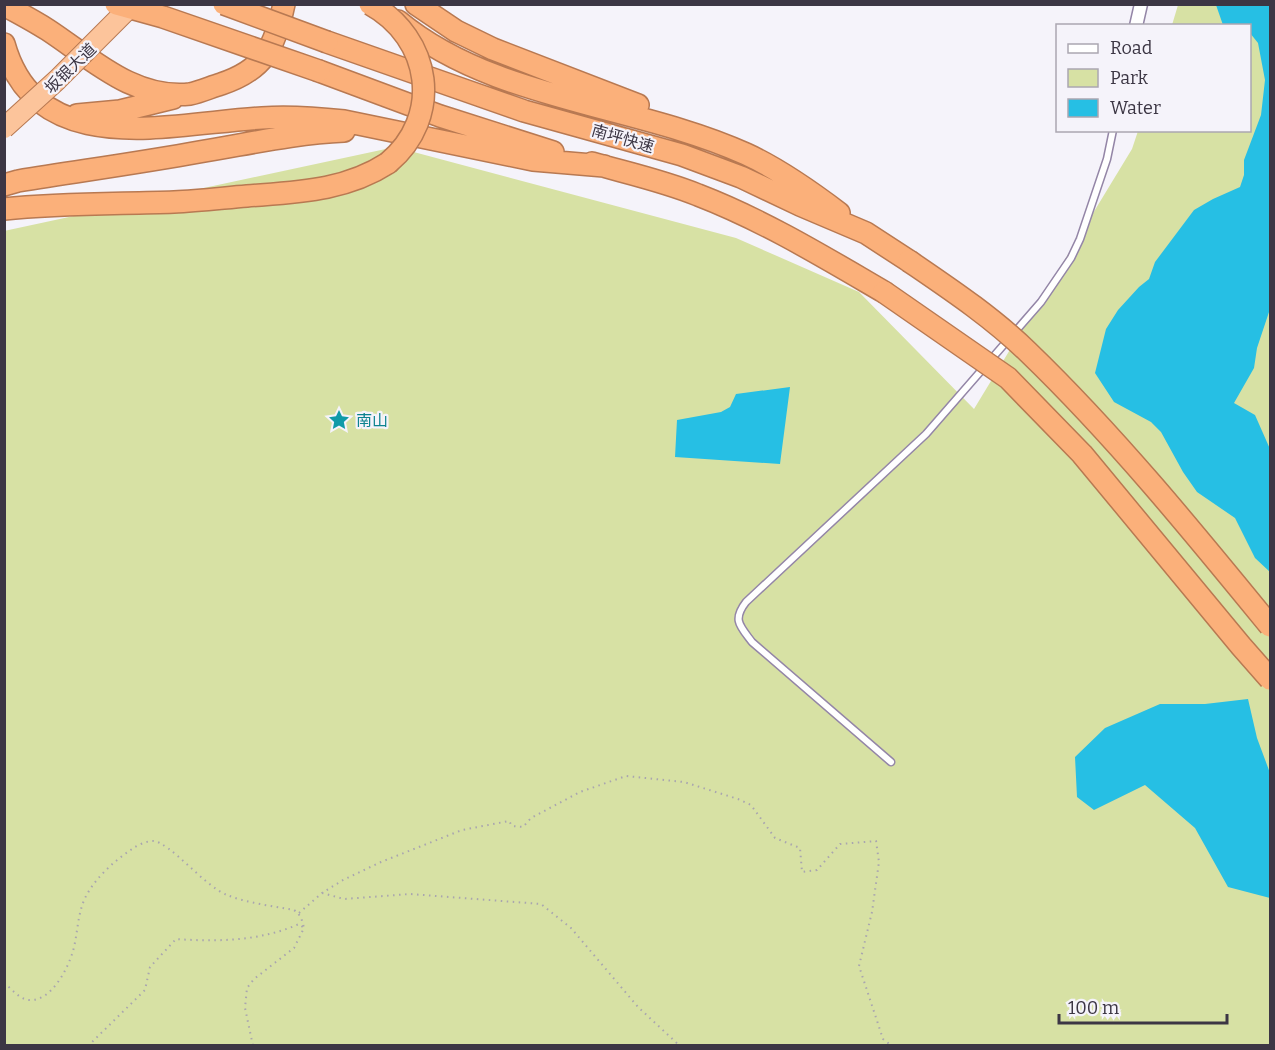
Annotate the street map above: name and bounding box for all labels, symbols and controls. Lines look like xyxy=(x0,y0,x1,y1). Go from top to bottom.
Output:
legend xyxy=(1056,24,1251,132)
text: Road xyxy=(1110,37,1153,59)
street label: 坂银大道 xyxy=(41,39,100,97)
text: Park xyxy=(1110,67,1149,89)
text: Water xyxy=(1110,97,1161,119)
street label: 南坪快速 xyxy=(589,121,656,156)
place icon: 南山 xyxy=(327,408,351,432)
place label: 南山 xyxy=(356,411,388,430)
scale bar xyxy=(1059,987,1227,1025)
text: 100 m xyxy=(1068,997,1119,1019)

